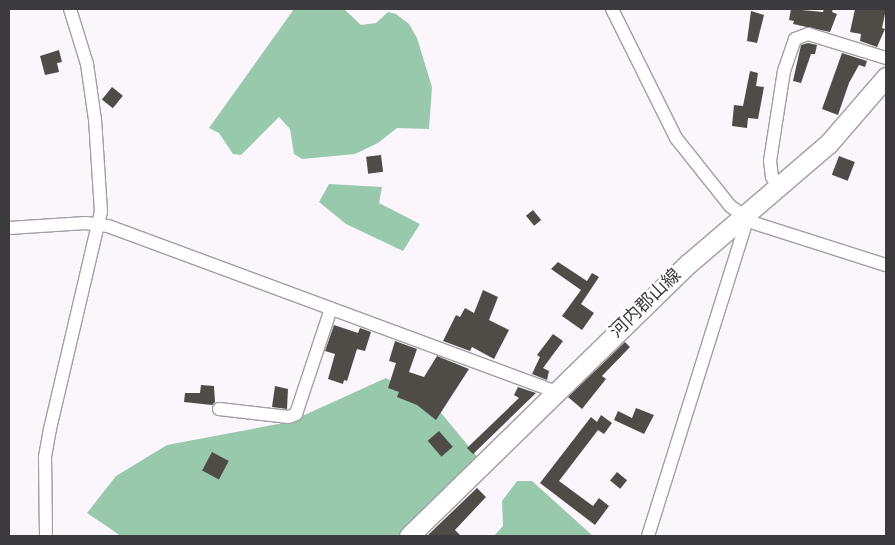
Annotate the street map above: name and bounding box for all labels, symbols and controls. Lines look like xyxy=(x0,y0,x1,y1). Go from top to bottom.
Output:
street label: 河内郡山線 xyxy=(606,265,686,343)

